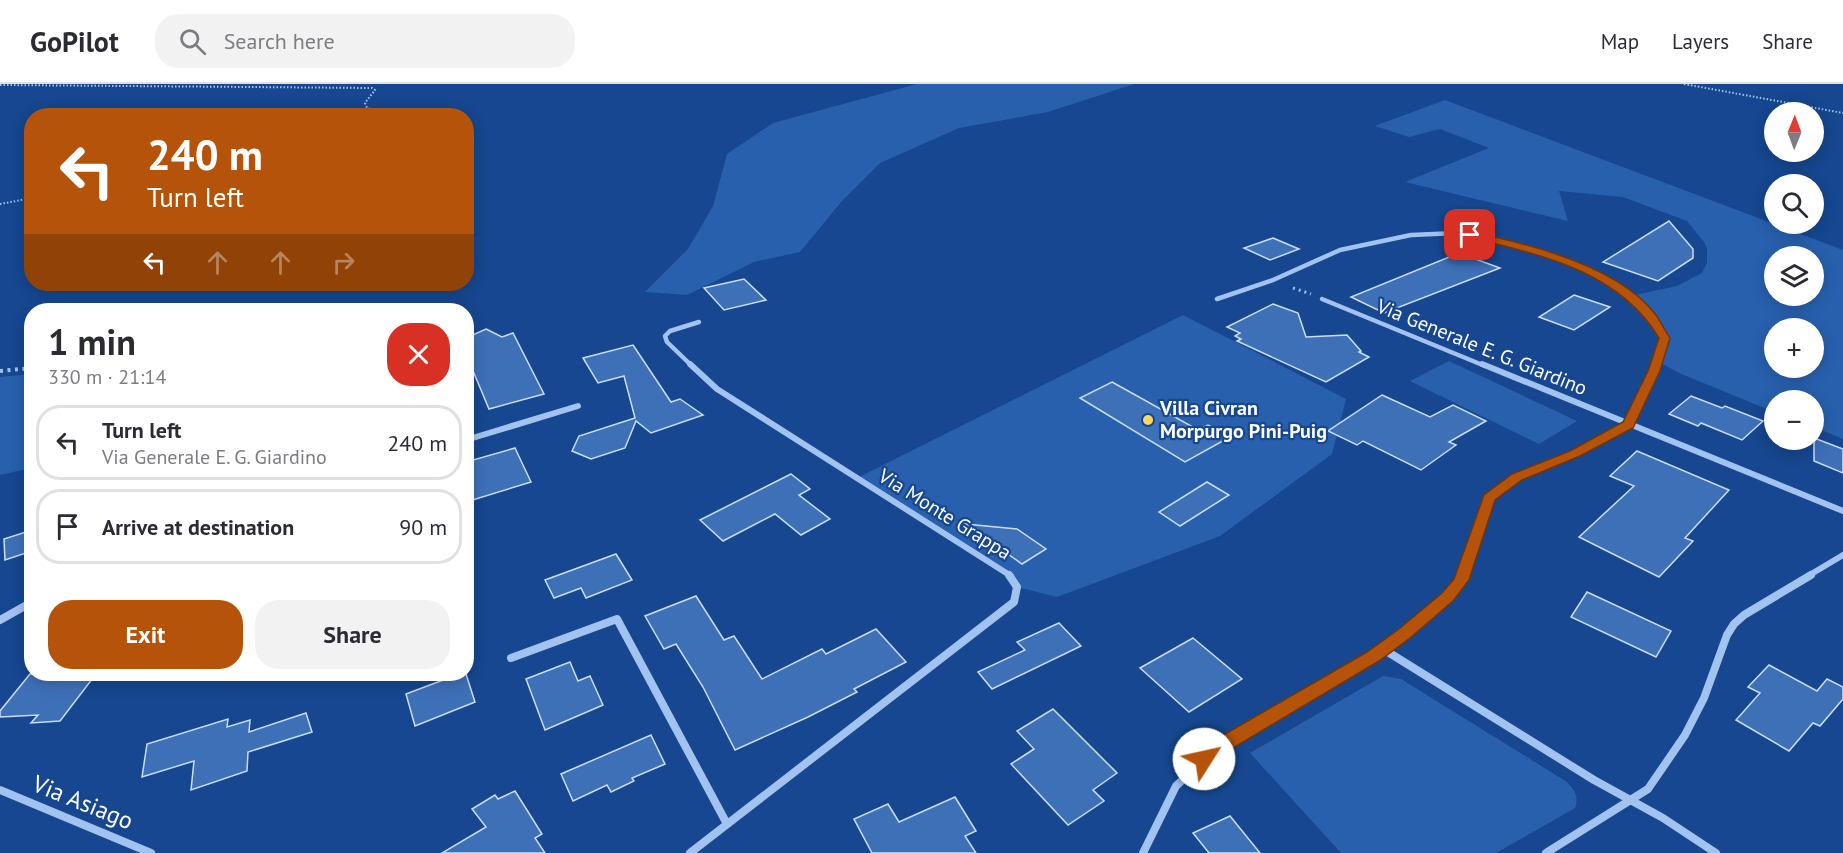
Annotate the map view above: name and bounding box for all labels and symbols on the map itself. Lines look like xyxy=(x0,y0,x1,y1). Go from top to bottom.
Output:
north arrow xyxy=(1764,102,1824,162)
pin xyxy=(1444,209,1495,260)
street label: Via Generale E. G. Giardino xyxy=(1372,292,1591,401)
place label: Villa Civran Morpurgo Pini-Puig xyxy=(1159,395,1327,444)
marker: Villa Civran Morpurgo Pini-Puig xyxy=(1141,413,1155,427)
street label: Via Monte Grappa xyxy=(873,462,1016,565)
position arrow xyxy=(1172,727,1236,791)
street label: Via Asiago xyxy=(27,767,138,836)

